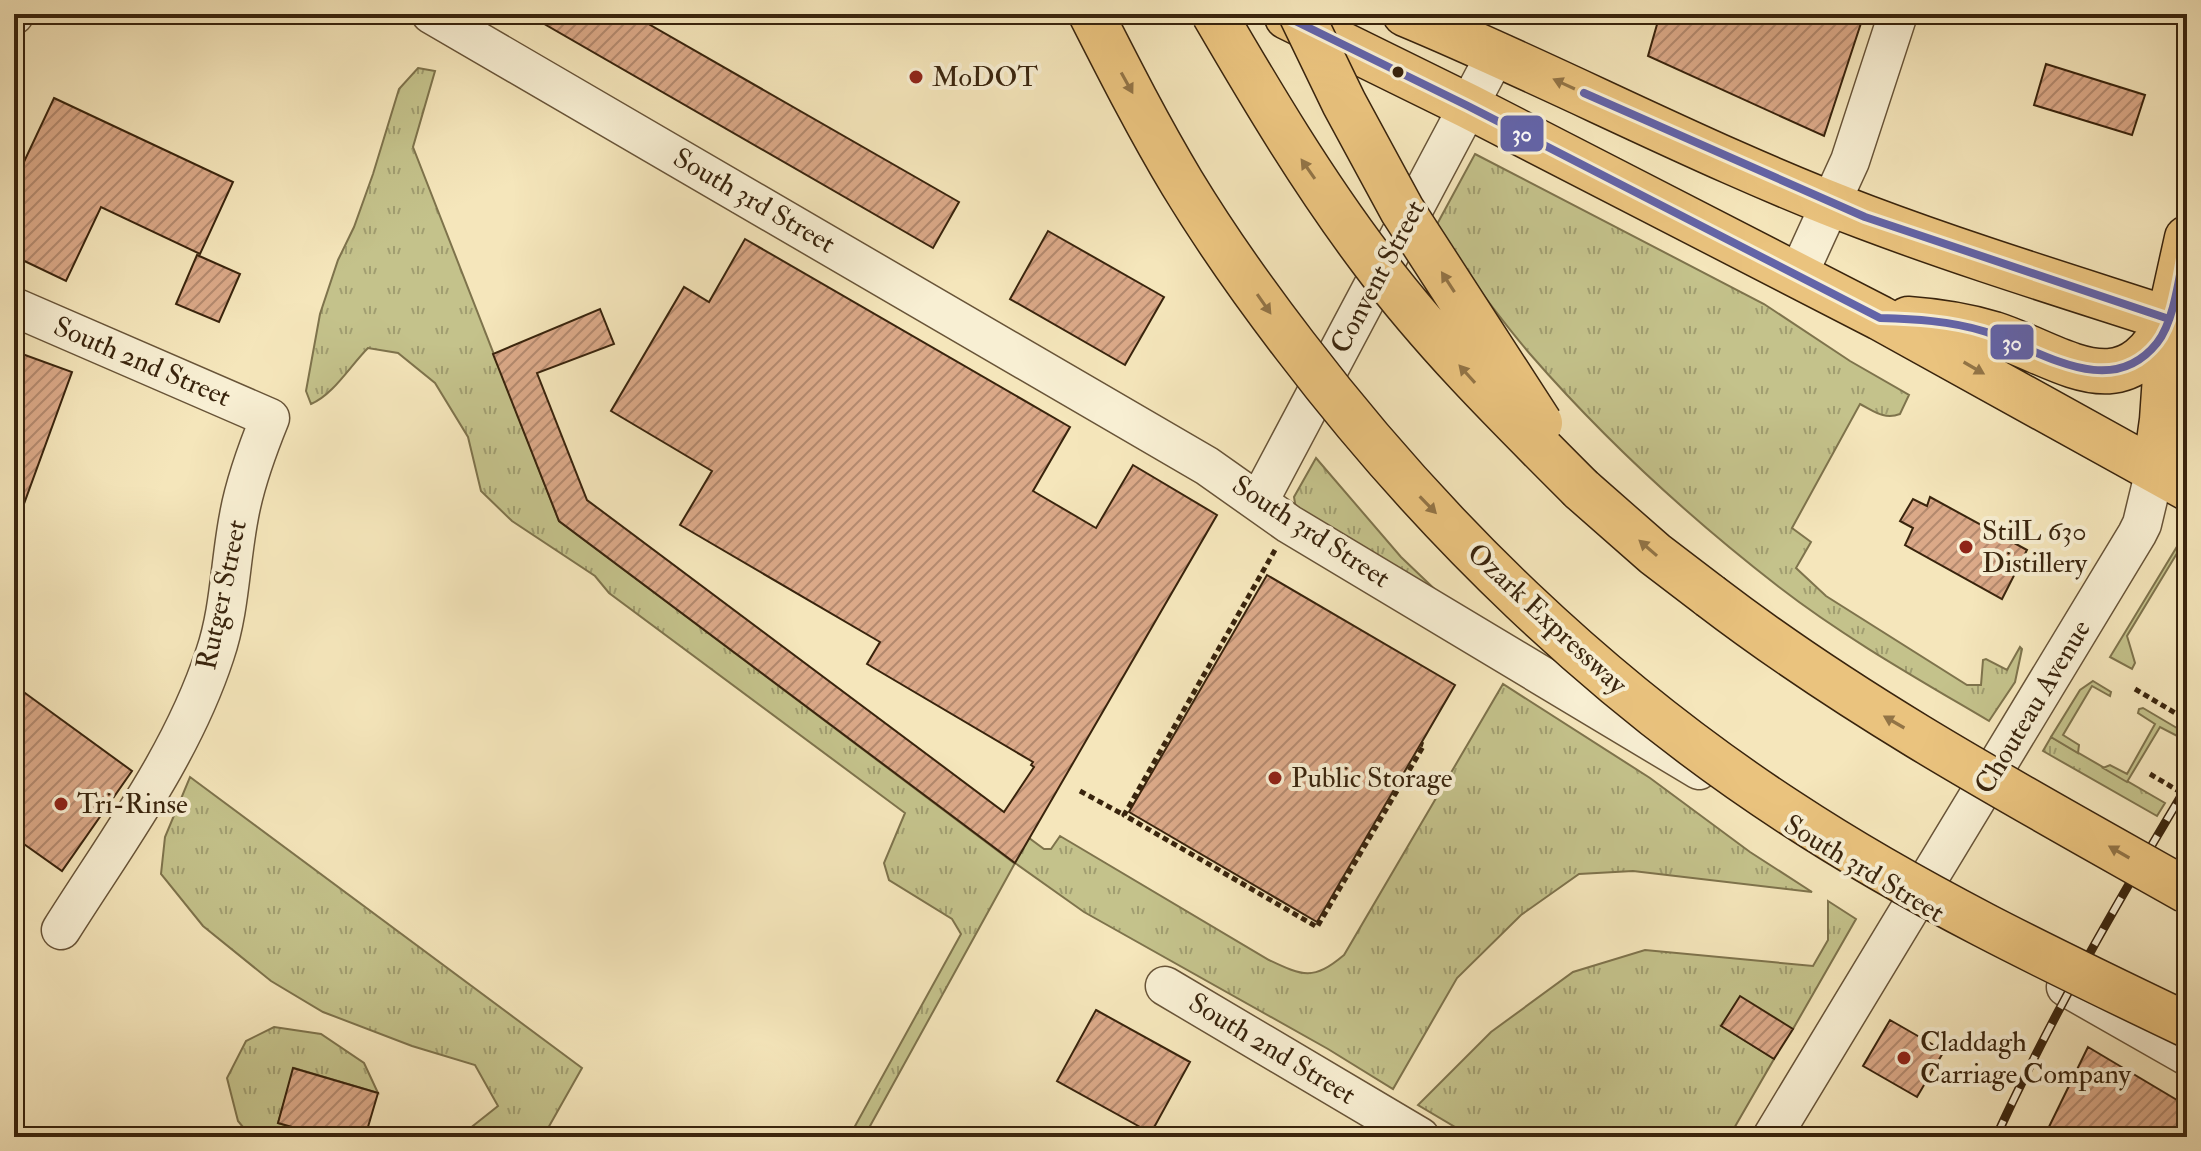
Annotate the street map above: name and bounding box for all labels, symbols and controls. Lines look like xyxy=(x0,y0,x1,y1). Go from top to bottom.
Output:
place label: MoDOT xyxy=(932,60,1038,95)
unlabelled marker xyxy=(1390,64,1406,80)
marker: MoDOT xyxy=(907,68,925,86)
one-way arrow xyxy=(1120,72,1134,95)
one-way arrow xyxy=(1553,77,1576,91)
line badge: 30 xyxy=(1499,114,1545,153)
text: 30 xyxy=(1512,120,1532,148)
street label: South 3rd Street xyxy=(667,141,841,261)
one-way arrow xyxy=(1301,158,1316,179)
street label: Convent Street xyxy=(1323,194,1433,360)
one-way arrow xyxy=(1441,272,1456,293)
one-way arrow xyxy=(1256,293,1272,315)
street label: South 2nd Street xyxy=(48,309,236,415)
line badge: 30 xyxy=(1989,323,2035,361)
text: 30 xyxy=(2002,329,2022,357)
one-way arrow xyxy=(1962,361,1985,374)
one-way arrow xyxy=(1459,365,1477,384)
street label: South 3rd Street xyxy=(1225,468,1397,596)
one-way arrow xyxy=(1419,495,1437,514)
place label: StilL 630 Distillery xyxy=(1982,514,2088,581)
street label: Rutger Street xyxy=(189,517,255,673)
street label: Ozark Expressway xyxy=(1460,536,1635,703)
marker: StilL 630 Distillery xyxy=(1957,538,1975,556)
one-way arrow xyxy=(1639,540,1658,558)
street label: Chouteau Avenue xyxy=(1967,613,2099,800)
one-way arrow xyxy=(1883,715,1905,729)
place label: Public Storage xyxy=(1291,761,1453,796)
marker: Public Storage xyxy=(1266,769,1284,787)
place label: Tri-Rinse xyxy=(77,787,188,822)
marker: Tri-Rinse xyxy=(52,795,70,813)
street label: South 3rd Street xyxy=(1777,807,1951,931)
one-way arrow xyxy=(2108,845,2130,859)
street label: South 2nd Street xyxy=(1182,985,1362,1113)
place label: Claddagh Carriage Company xyxy=(1920,1025,2132,1092)
marker: Claddagh Carriage Company xyxy=(1895,1049,1913,1067)

